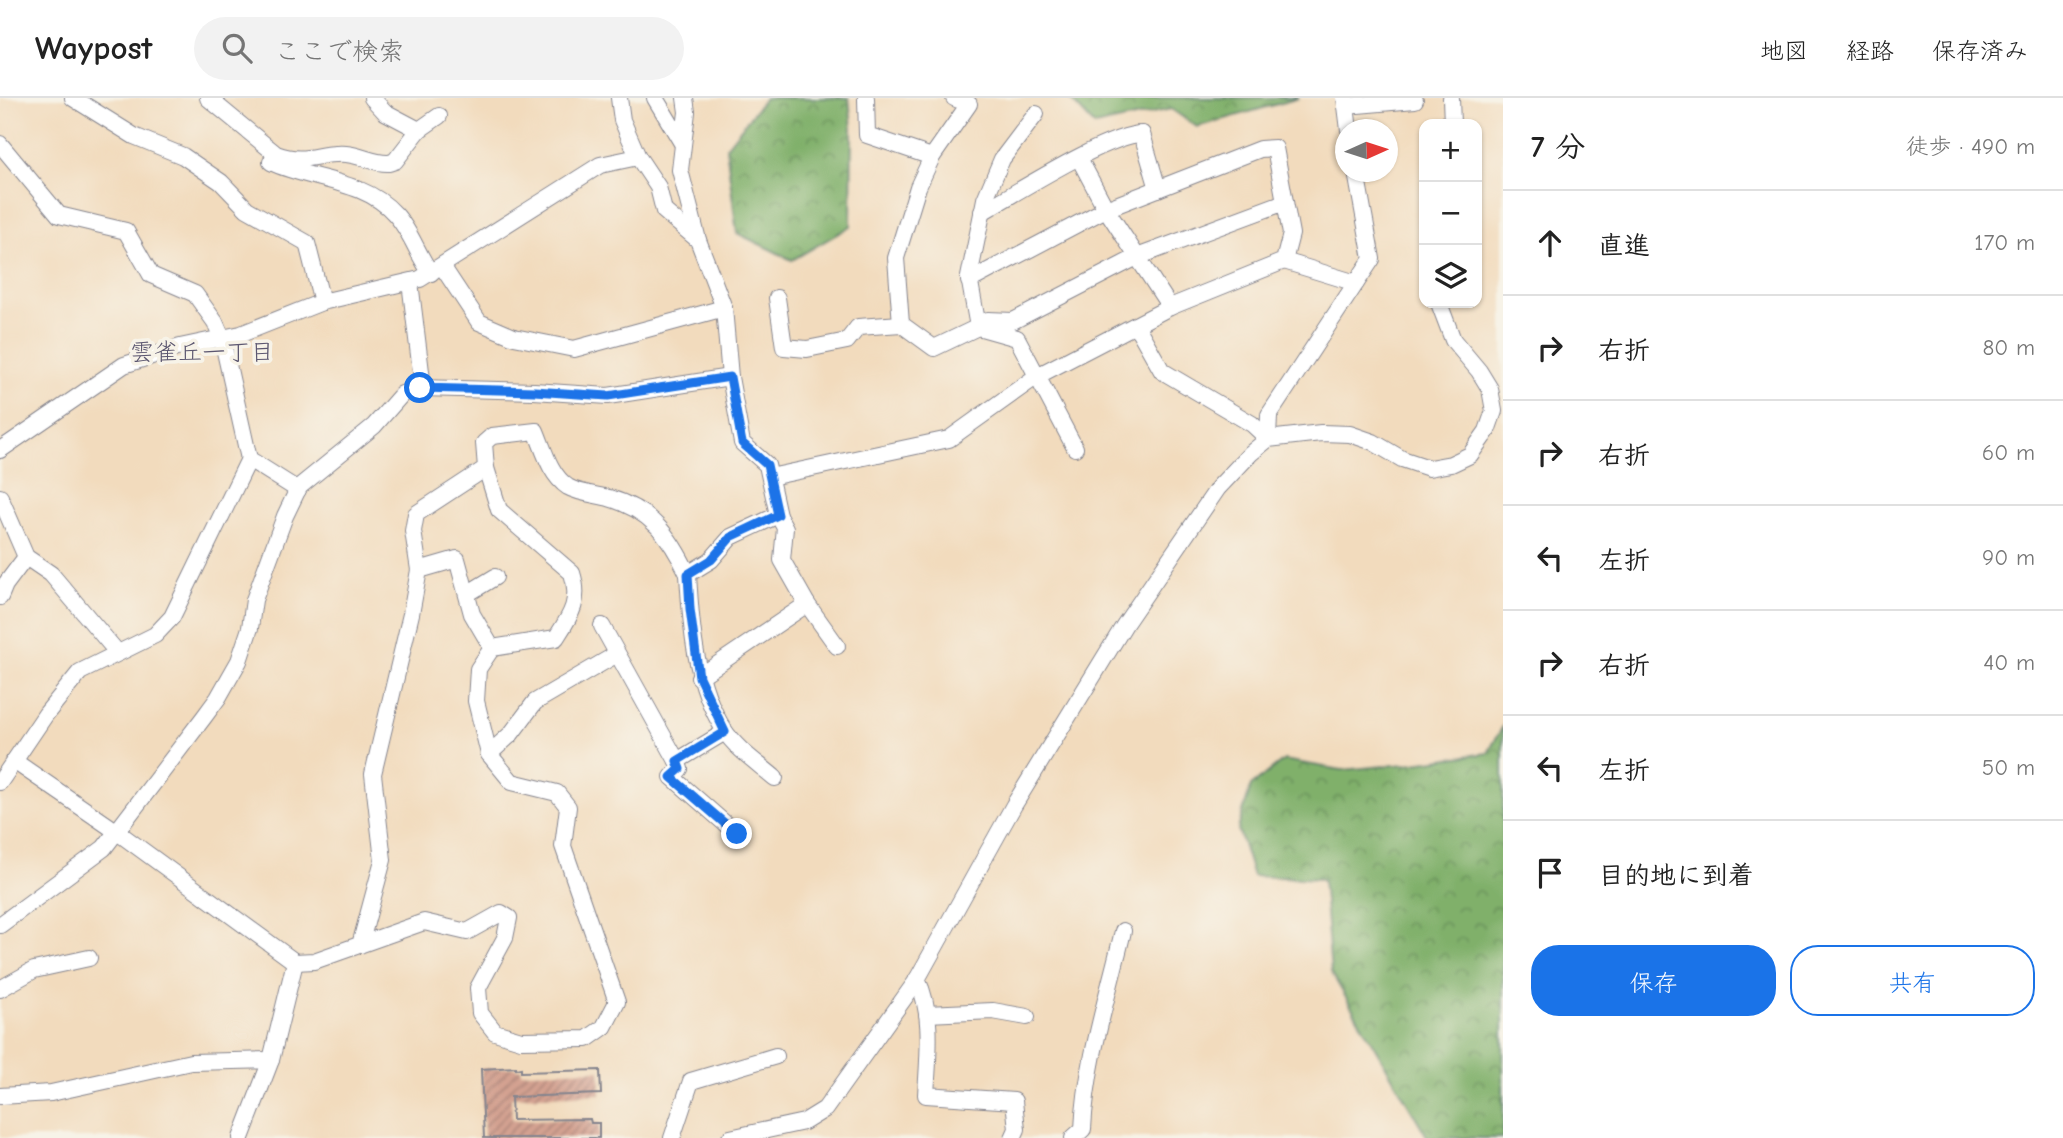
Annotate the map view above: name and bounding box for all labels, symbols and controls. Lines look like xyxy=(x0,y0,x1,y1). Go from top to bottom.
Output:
search box xyxy=(194,17,684,80)
text: Waypost xyxy=(35,29,152,67)
icon: search xyxy=(218,29,256,67)
text: ここで検索 xyxy=(274,37,404,67)
text: 地図 xyxy=(1760,37,1808,65)
text: 経路 xyxy=(1846,37,1894,65)
text: 保存済み xyxy=(1932,37,2028,65)
north arrow xyxy=(1335,119,1398,182)
map controls xyxy=(1419,119,1482,308)
button: + xyxy=(1419,119,1482,182)
text: 7 分 xyxy=(1531,130,1585,165)
text: 徒歩 · 490 m xyxy=(1906,133,2035,160)
button: − xyxy=(1419,182,1482,245)
icon: ahead xyxy=(1531,224,1569,262)
text: 170 m xyxy=(1974,229,2035,256)
text: 直進 xyxy=(1598,231,1650,261)
button: layers xyxy=(1419,245,1482,308)
icon: right xyxy=(1531,329,1569,367)
text: 80 m xyxy=(1982,334,2035,361)
text: 右折 xyxy=(1598,336,1650,366)
district label: 雲雀丘一丁目 xyxy=(130,338,274,366)
route start xyxy=(404,372,435,403)
icon: right xyxy=(1531,434,1569,472)
text: 60 m xyxy=(1982,439,2035,466)
text: 右折 xyxy=(1598,441,1650,471)
icon: left xyxy=(1531,539,1569,577)
text: 90 m xyxy=(1982,544,2035,571)
text: 左折 xyxy=(1598,546,1650,576)
icon: right xyxy=(1531,644,1569,682)
text: 40 m xyxy=(1983,649,2035,676)
text: 右折 xyxy=(1598,651,1650,681)
icon: left xyxy=(1531,749,1569,787)
text: 50 m xyxy=(1982,754,2035,781)
text: 左折 xyxy=(1598,756,1650,786)
route end xyxy=(721,818,752,849)
icon: arrive xyxy=(1531,854,1569,892)
text: 目的地に到着 xyxy=(1598,861,1754,891)
button: 保存 xyxy=(1531,945,1776,1016)
button: 共有 xyxy=(1790,945,2035,1016)

